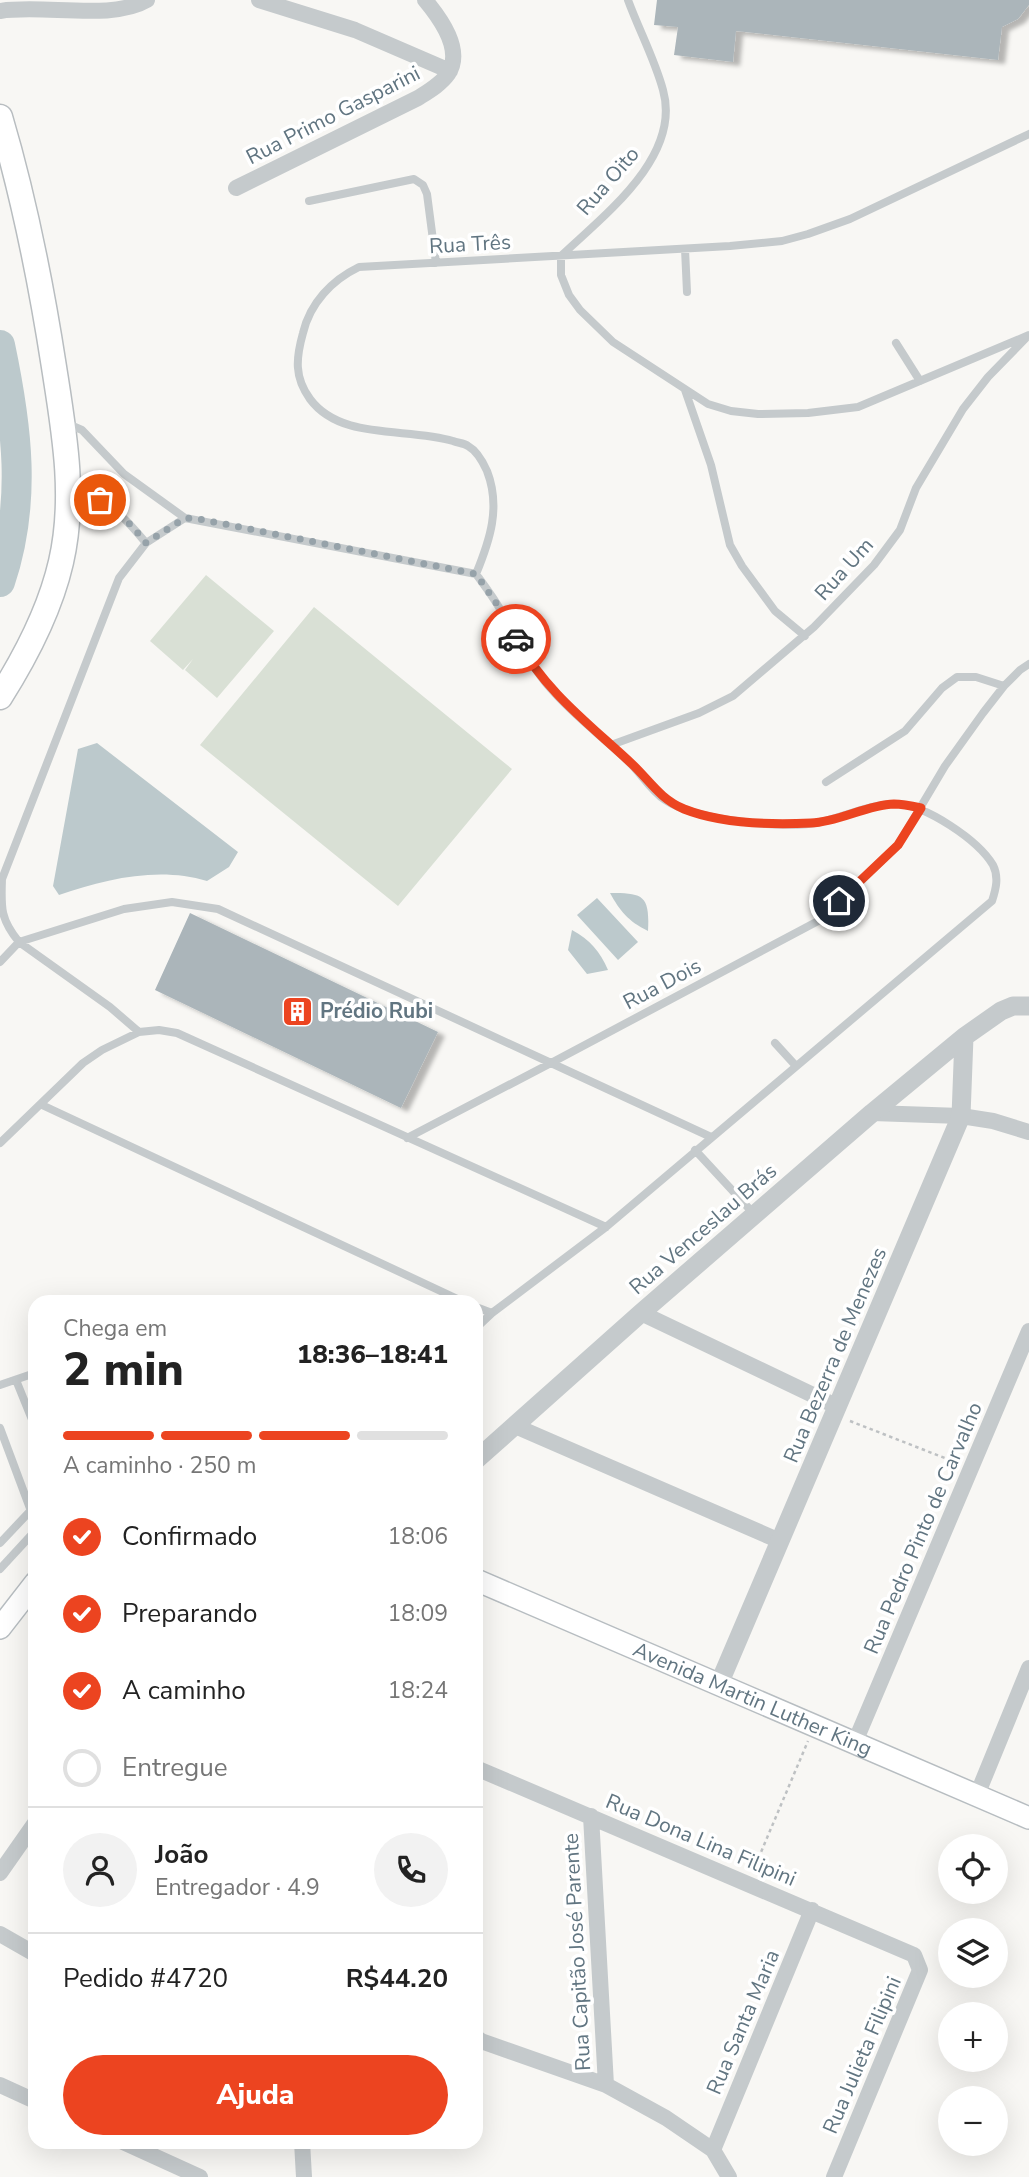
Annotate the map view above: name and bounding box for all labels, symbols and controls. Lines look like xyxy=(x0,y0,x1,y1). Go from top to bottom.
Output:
street label: Rua Primo Gasparini xyxy=(241,59,425,171)
street label: Rua Oito xyxy=(570,141,646,221)
street label: Rua Três xyxy=(428,228,512,260)
pin xyxy=(70,470,130,530)
icon: bag xyxy=(81,481,119,519)
street label: Rua Um xyxy=(808,532,880,606)
courier xyxy=(481,604,551,674)
icon: car xyxy=(497,620,535,658)
pin xyxy=(809,871,869,931)
icon: home xyxy=(820,882,858,920)
street label: Rua Dois xyxy=(618,952,706,1016)
building icon: Prédio Rubi xyxy=(280,994,314,1028)
place label: Prédio Rubi xyxy=(320,997,433,1025)
street label: Rua Venceslau Brás xyxy=(623,1157,783,1301)
street label: Rua Bezerra de Menezes xyxy=(777,1243,893,1467)
text: Chega em xyxy=(63,1313,167,1344)
text: 18:36–18:41 xyxy=(297,1337,448,1372)
text: 2 min xyxy=(63,1338,184,1401)
street label: Rua Pedro Pinto de Carvalho xyxy=(857,1398,989,1658)
text: A caminho · 250 m xyxy=(63,1450,256,1481)
icon: check xyxy=(63,1518,101,1556)
text: Confirmado xyxy=(122,1519,257,1554)
text: 18:06 xyxy=(388,1521,448,1552)
icon: check xyxy=(63,1595,101,1633)
text: Preparando xyxy=(122,1596,257,1631)
text: 18:09 xyxy=(388,1598,448,1629)
street label: Avenida Martin Luther King xyxy=(629,1635,876,1763)
icon: check xyxy=(63,1672,101,1710)
text: A caminho xyxy=(122,1673,246,1708)
text: 18:24 xyxy=(388,1675,448,1706)
text: Entregue xyxy=(122,1750,228,1785)
street label: Rua Dona Lina Filipini xyxy=(602,1787,800,1893)
street label: Rua Capitão José Parente xyxy=(557,1832,597,2072)
button: person xyxy=(63,1833,137,1907)
button: phone xyxy=(374,1833,448,1907)
map controls xyxy=(938,1834,1008,2156)
button: locate xyxy=(938,1834,1008,1904)
text: João xyxy=(155,1837,208,1872)
text: Entregador · 4.9 xyxy=(155,1872,320,1903)
button: layers xyxy=(938,1918,1008,1988)
street label: Rua Santa Maria xyxy=(700,1945,786,2099)
text: Pedido #4720 xyxy=(63,1961,228,1996)
text: R$44.20 xyxy=(346,1961,448,1996)
street label: Rua Julieta Filipini xyxy=(816,1972,908,2138)
button: + xyxy=(938,2002,1008,2072)
button: Ajuda xyxy=(63,2055,448,2135)
button: − xyxy=(938,2086,1008,2156)

